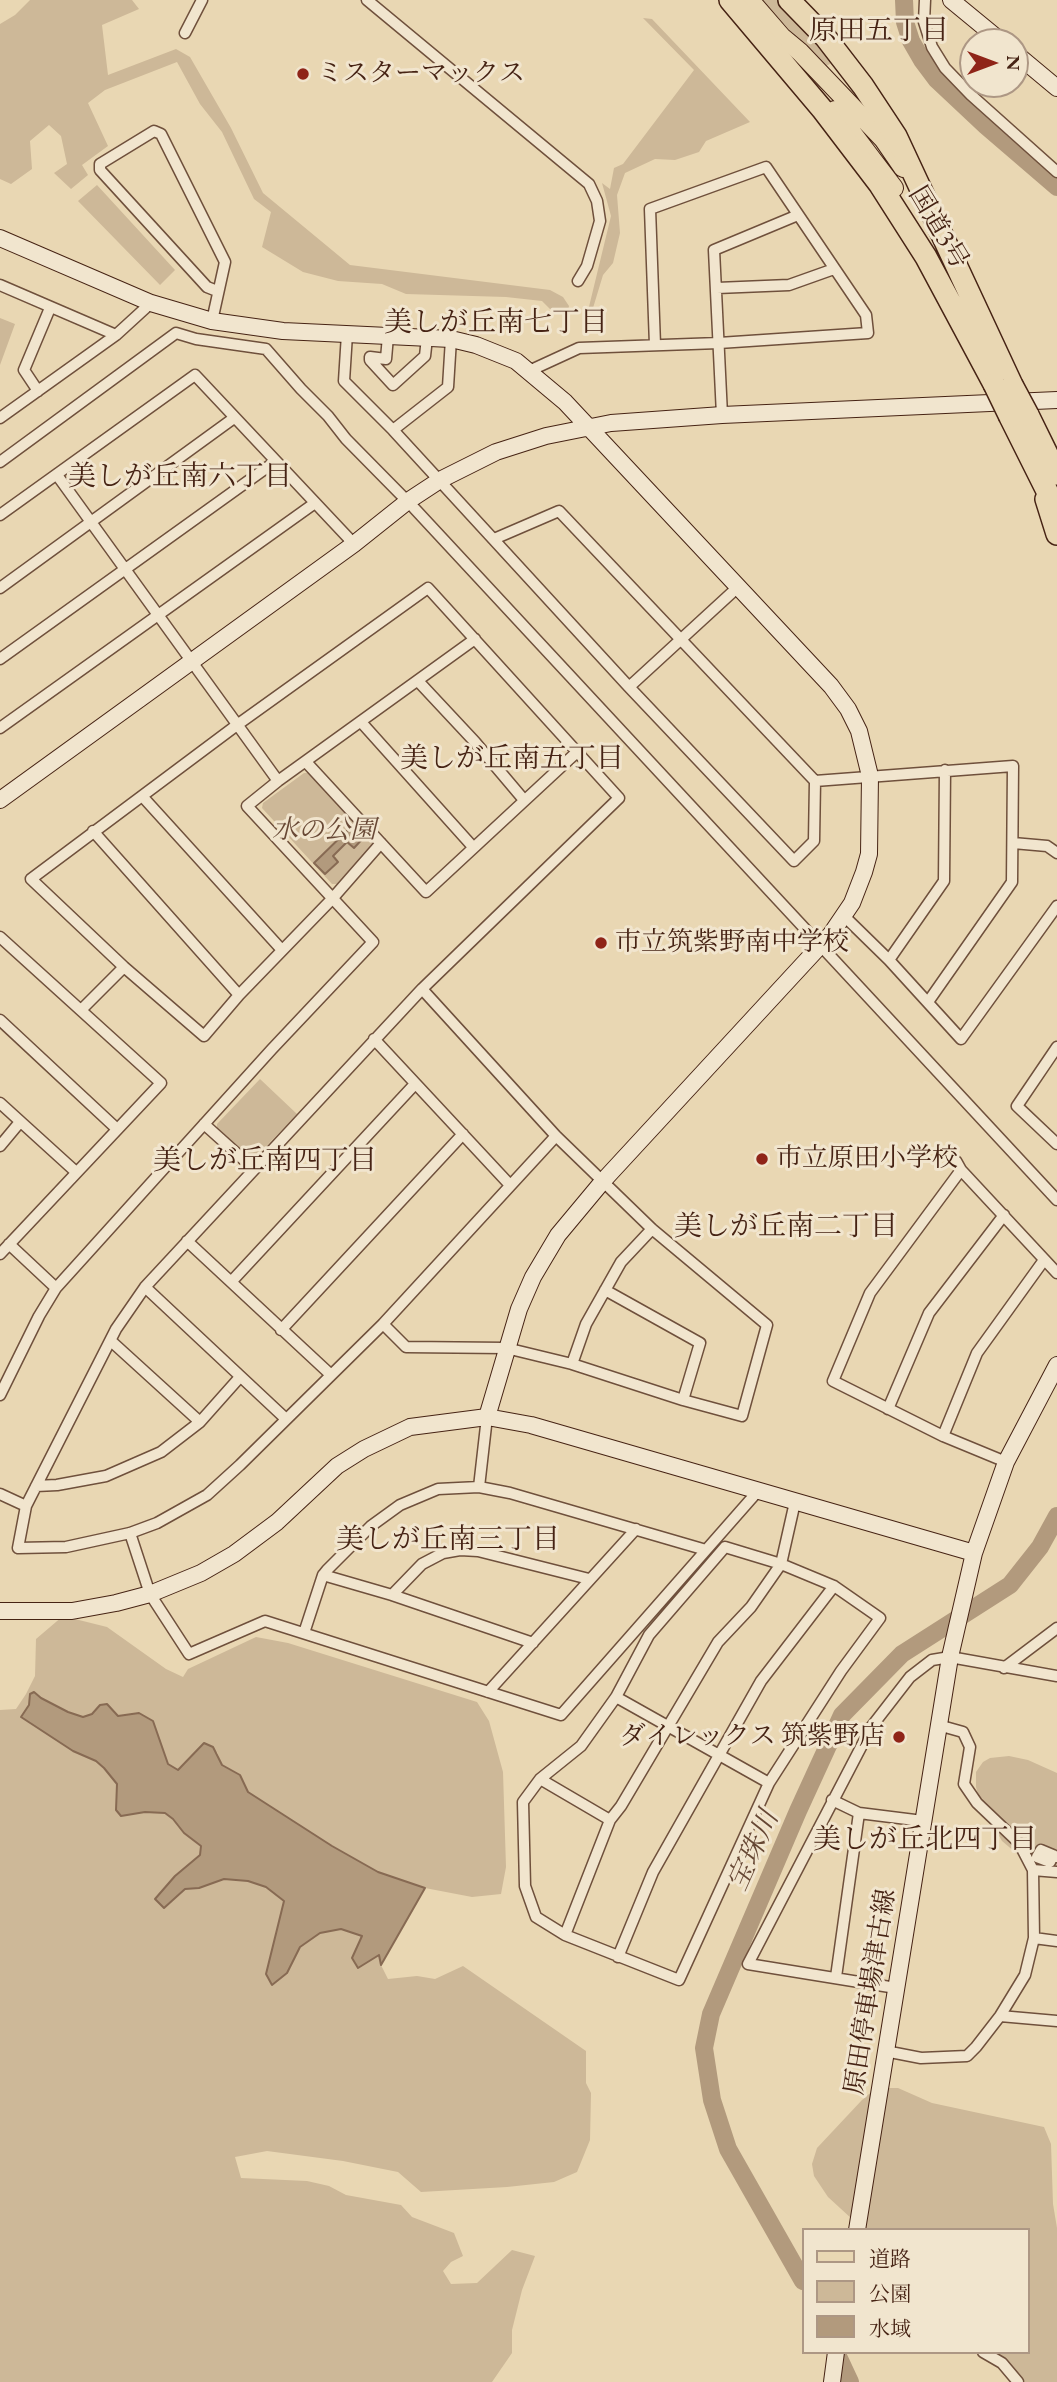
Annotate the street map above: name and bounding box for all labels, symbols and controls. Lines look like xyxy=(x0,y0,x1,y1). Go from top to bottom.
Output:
district label: 原田五丁目 xyxy=(809,14,949,48)
north arrow xyxy=(959,28,1029,98)
text: N xyxy=(1001,55,1026,71)
place label: ミスターマックス xyxy=(317,58,525,90)
marker: ミスターマックス xyxy=(295,66,311,82)
street label: 国道3号 xyxy=(901,181,975,275)
district label: 美しが丘南七丁目 xyxy=(384,306,608,340)
district label: 美しが丘南六丁目 xyxy=(68,460,292,494)
district label: 美しが丘南五丁目 xyxy=(400,742,624,776)
park label: 水の公園 xyxy=(272,815,376,847)
place label: 市立筑紫野南中学校 xyxy=(615,927,849,959)
marker: 市立筑紫野南中学校 xyxy=(593,935,609,951)
place label: 市立原田小学校 xyxy=(776,1143,958,1175)
district label: 美しが丘南四丁目 xyxy=(153,1144,377,1178)
marker: 市立原田小学校 xyxy=(754,1151,770,1167)
district label: 美しが丘南二丁目 xyxy=(674,1210,898,1244)
district label: 美しが丘南三丁目 xyxy=(336,1523,560,1557)
place label: ダイレックス 筑紫野店 xyxy=(620,1721,885,1753)
marker: ダイレックス 筑紫野店 xyxy=(891,1729,907,1745)
water label: 宝珠川 xyxy=(722,1806,786,1896)
district label: 美しが丘北四丁目 xyxy=(813,1823,1037,1857)
street label: 原田停車場津古線 xyxy=(839,1887,903,2097)
legend xyxy=(802,2228,1029,2354)
text: 道路 xyxy=(869,2245,911,2272)
text: 公園 xyxy=(869,2280,911,2307)
text: 水域 xyxy=(869,2315,911,2342)

